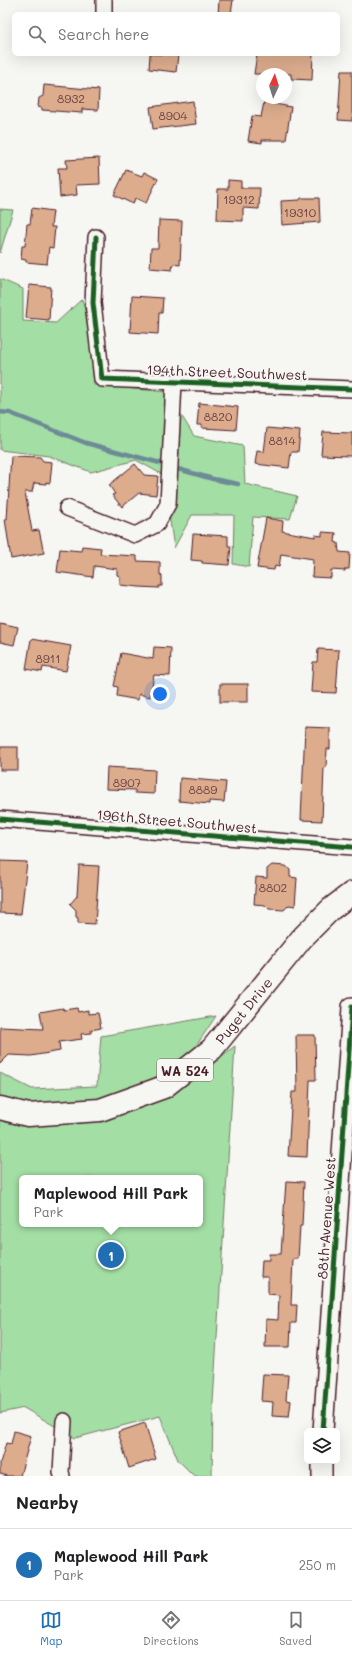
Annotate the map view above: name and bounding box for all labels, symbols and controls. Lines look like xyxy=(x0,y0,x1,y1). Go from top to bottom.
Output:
search box xyxy=(12,12,340,56)
icon: search xyxy=(26,23,48,45)
text: Search here xyxy=(58,24,149,44)
north arrow xyxy=(256,68,292,104)
house number: 8932 xyxy=(57,90,85,106)
house number: 8904 xyxy=(159,107,187,123)
house number: 19312 xyxy=(223,191,255,207)
house number: 19310 xyxy=(284,204,317,220)
street label: 194th Street Southwest xyxy=(146,360,308,384)
house number: 8820 xyxy=(204,408,233,424)
house number: 8814 xyxy=(269,432,295,448)
house number: 8911 xyxy=(35,650,61,666)
your location xyxy=(150,684,170,704)
house number: 8907 xyxy=(113,774,142,790)
house number: 8889 xyxy=(189,781,217,797)
street label: 196th Street Southwest xyxy=(96,805,258,837)
house number: 8802 xyxy=(259,879,287,895)
street label: Puget Drive xyxy=(211,973,276,1048)
road number: WA 524 xyxy=(157,1059,213,1081)
street label: 88th Avenue West xyxy=(312,1156,340,1280)
popup xyxy=(19,1175,203,1227)
text: Maplewood Hill Park xyxy=(34,1183,188,1203)
text: Park xyxy=(34,1203,63,1220)
pin: 1 xyxy=(98,1240,124,1270)
map controls xyxy=(304,1428,340,1464)
button: layers xyxy=(304,1428,340,1464)
text: Nearby xyxy=(16,1491,78,1513)
text: Maplewood Hill Park xyxy=(54,1546,208,1566)
text: 1 xyxy=(26,1556,32,1573)
text: 250 m xyxy=(299,1556,336,1573)
text: Park xyxy=(54,1566,83,1583)
tab: Map xyxy=(40,1609,63,1648)
tab: Directions xyxy=(143,1609,199,1648)
tab: Saved xyxy=(279,1609,312,1648)

